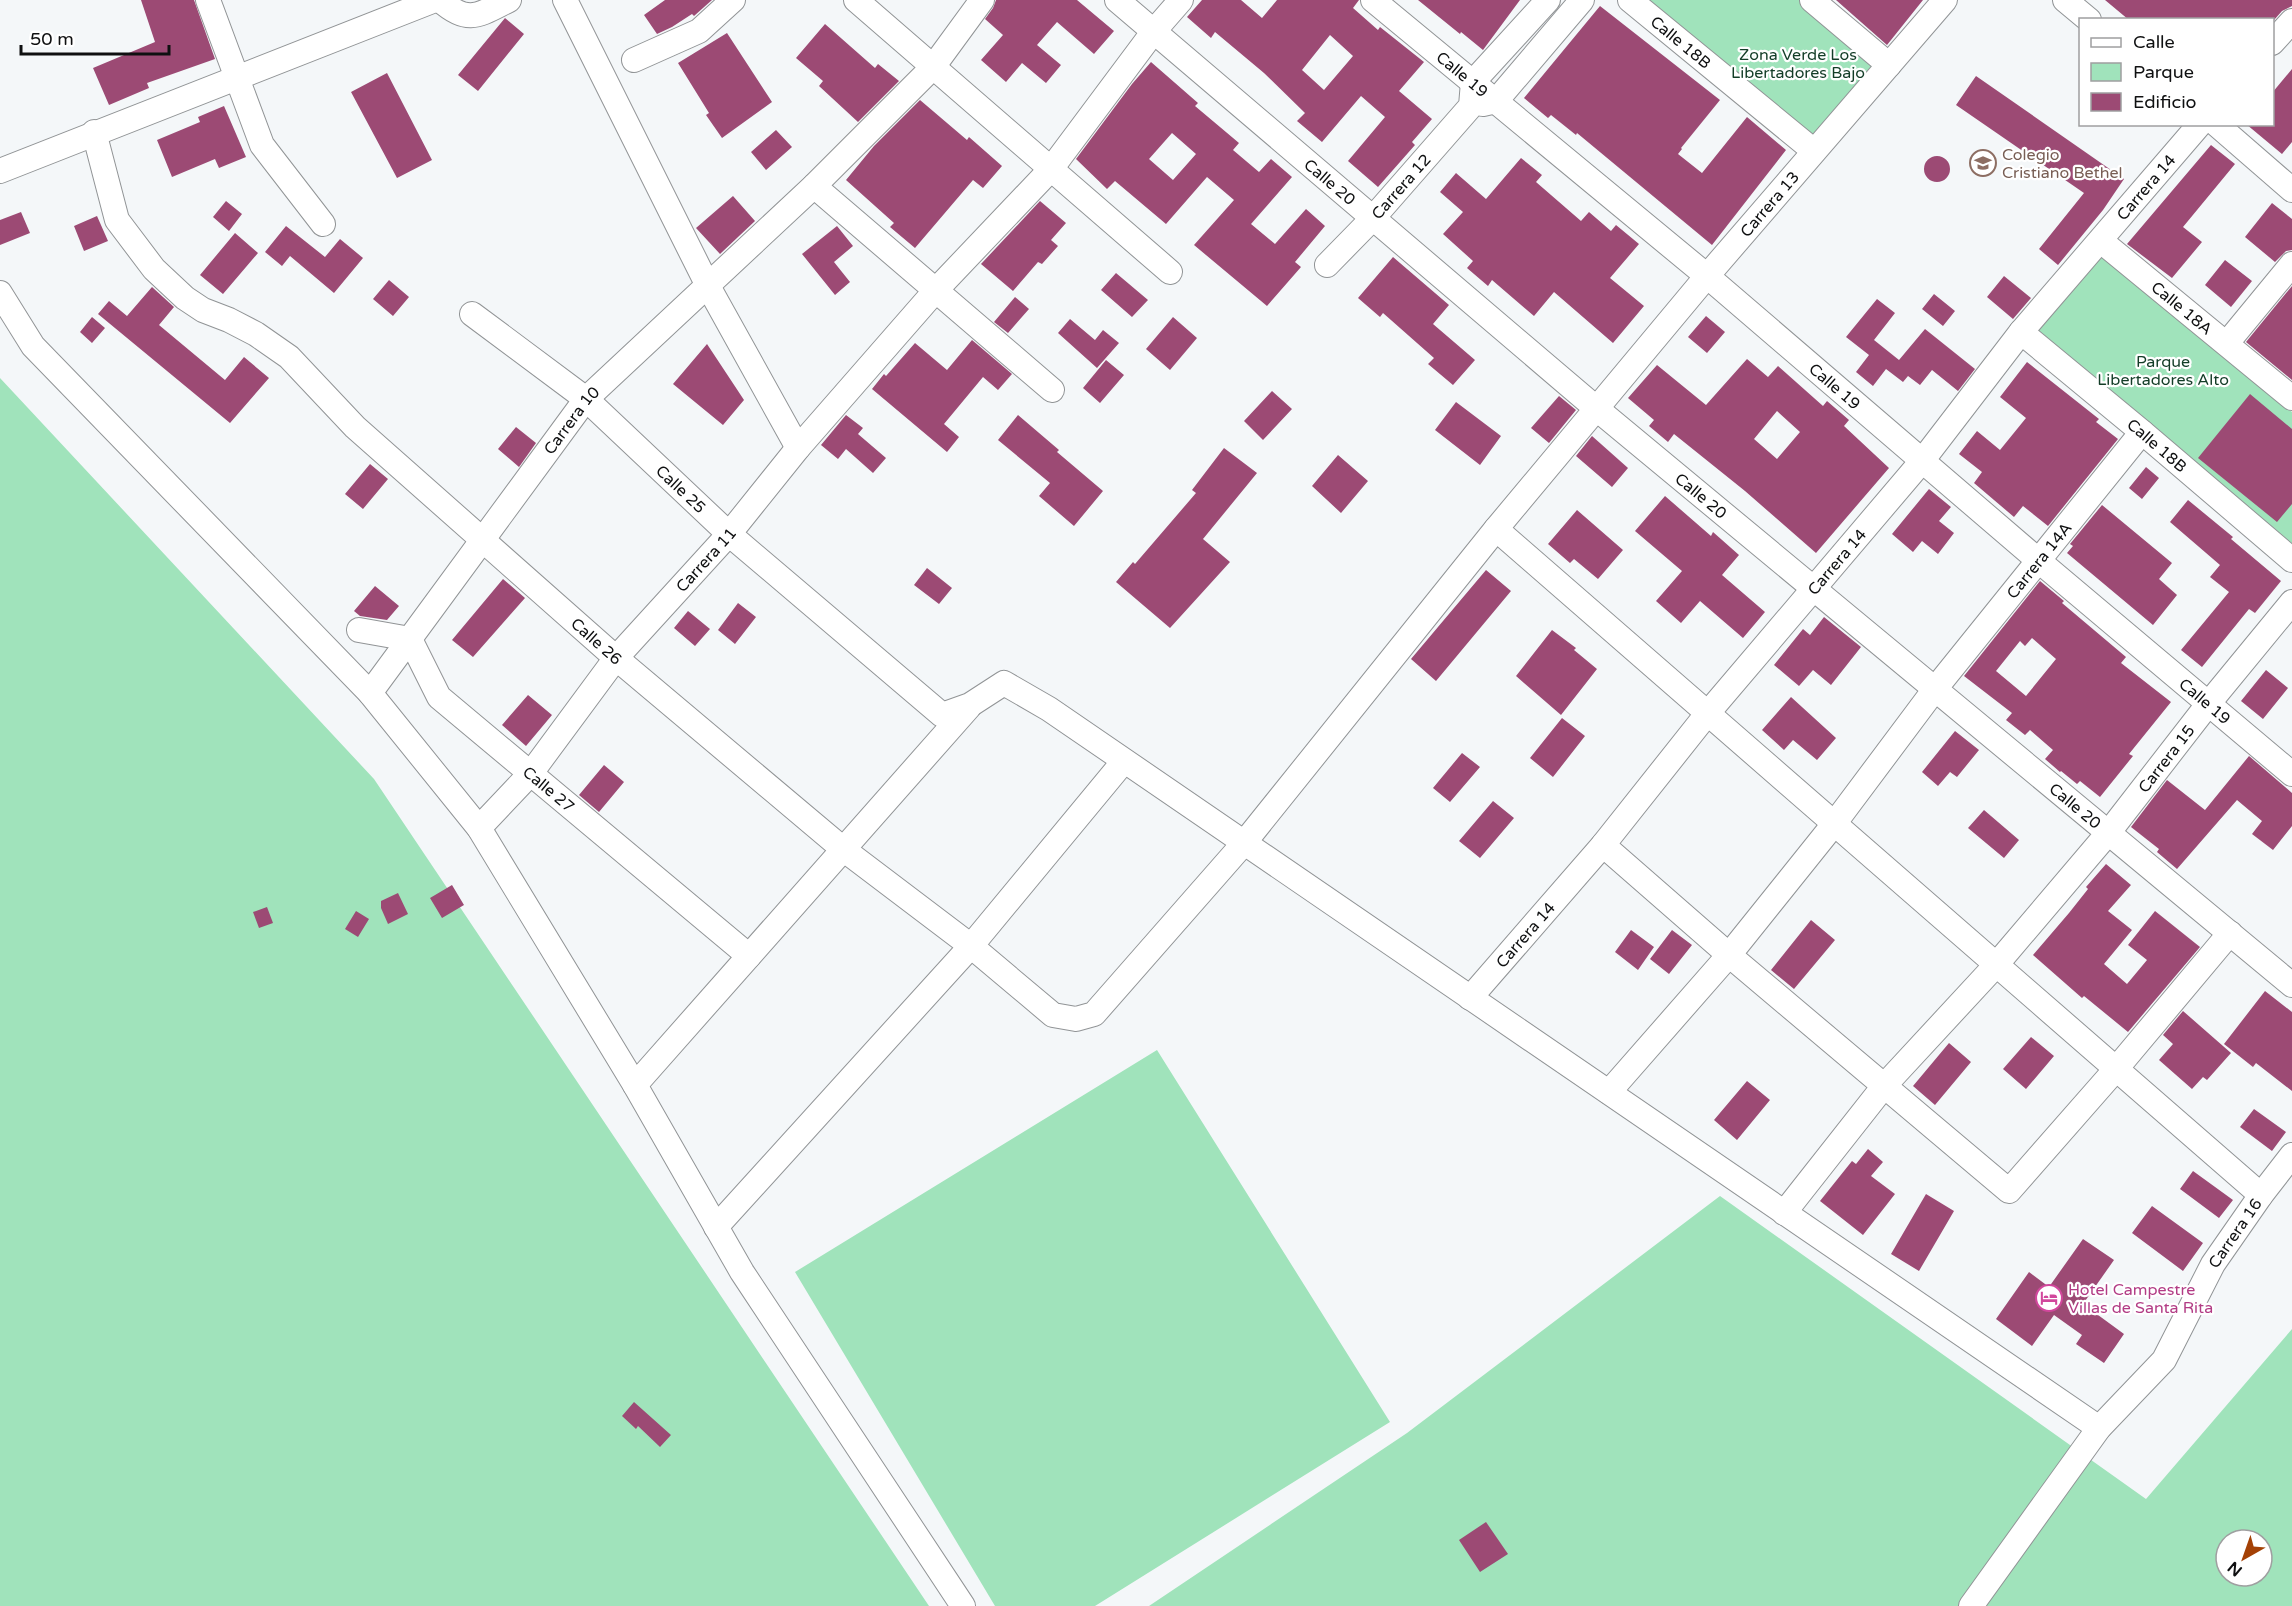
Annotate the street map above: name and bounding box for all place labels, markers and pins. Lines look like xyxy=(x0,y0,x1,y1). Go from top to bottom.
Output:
place label: Colegio Cristiano Bethel xyxy=(2002,145,2122,183)
school or university icon: Colegio Cristiano Bethel xyxy=(1968,148,1998,178)
place label: Hotel Campestre Villas de Santa Rita xyxy=(2068,1280,2213,1318)
hotel icon: Hotel Campestre Villas de Santa Rita xyxy=(2034,1283,2064,1313)

